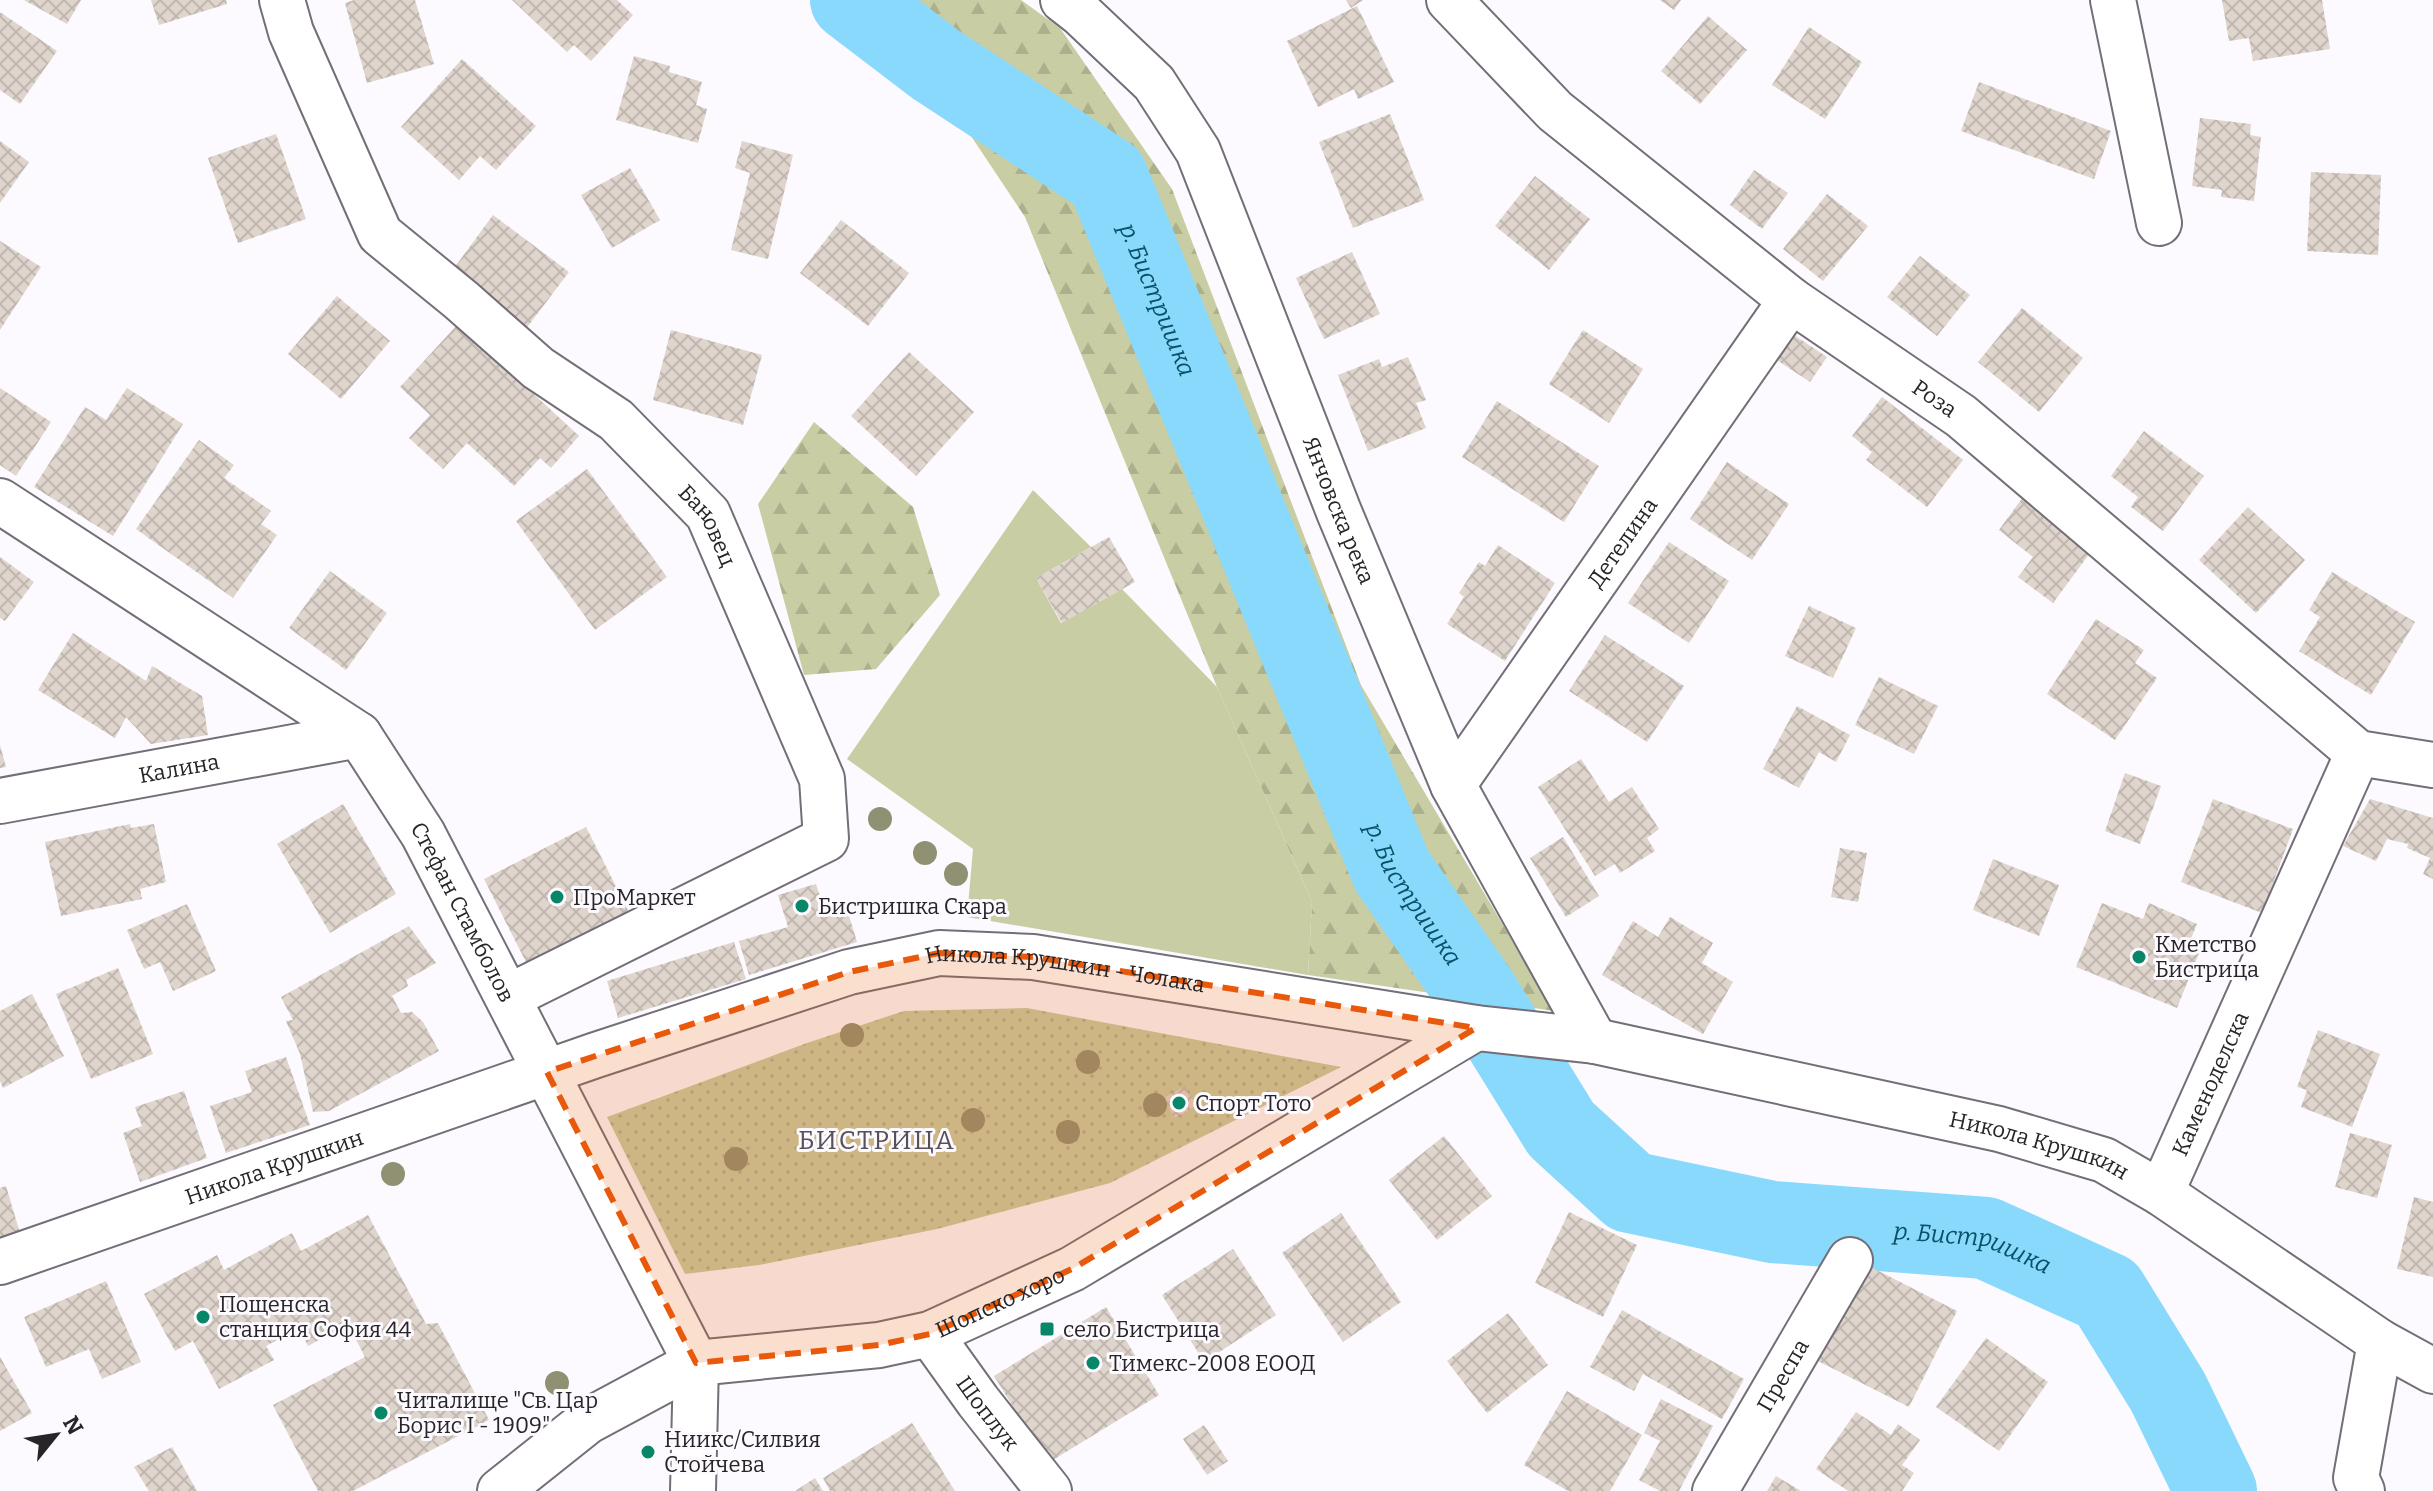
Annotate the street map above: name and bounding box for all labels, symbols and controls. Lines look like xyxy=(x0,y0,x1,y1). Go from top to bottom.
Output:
water label: р. Бистришка xyxy=(1113,217,1201,380)
street label: Роза xyxy=(1907,373,1962,423)
street label: Янчовска река xyxy=(1297,433,1381,588)
street label: Бановец xyxy=(673,479,742,570)
street label: Детелина xyxy=(1582,492,1663,592)
street label: Калина xyxy=(137,747,221,789)
street label: Стефан Стамболов xyxy=(405,817,521,1006)
water label: р. Бистришка xyxy=(1359,817,1467,971)
place label: ПроМаркет xyxy=(573,884,696,911)
marker: ПроМаркет xyxy=(548,888,566,906)
place label: Бистришка Скара xyxy=(818,893,1007,920)
marker: Бистришка Скара xyxy=(793,897,811,915)
place label: Кметство Бистрица xyxy=(2155,931,2259,983)
street label: Никола Крушкин - Чолака xyxy=(922,939,1207,998)
marker: Кметство Бистрица xyxy=(2130,948,2148,966)
street label: Каменоделска xyxy=(2166,1007,2254,1160)
place label: Спорт Тото xyxy=(1195,1090,1312,1117)
marker: Спорт Тото xyxy=(1170,1094,1188,1112)
street label: Никола Крушкин xyxy=(1947,1105,2134,1185)
street label: Никола Крушкин xyxy=(181,1123,367,1210)
district label: БИСТРИЦА xyxy=(798,1125,956,1156)
water label: р. Бистришка xyxy=(1891,1217,2055,1280)
street label: Шопско хоро xyxy=(931,1261,1069,1343)
place label: Пощенска станция София 44 xyxy=(219,1291,412,1343)
marker: Пощенска станция София 44 xyxy=(194,1308,212,1326)
place label: село Бистрица xyxy=(1063,1316,1220,1343)
marker: село Бистрица xyxy=(1038,1320,1056,1338)
street label: Преспа xyxy=(1751,1334,1814,1417)
place label: Тимекс-2008 ЕООД xyxy=(1109,1350,1316,1377)
marker: Тимекс-2008 ЕООД xyxy=(1084,1354,1102,1372)
street label: Шоплук xyxy=(951,1371,1025,1456)
place label: Читалище "Св. Цар Борис I - 1909" xyxy=(397,1387,598,1439)
north arrow xyxy=(16,1395,96,1475)
marker: Читалище "Св. Цар Борис I - 1909" xyxy=(372,1404,390,1422)
text: N xyxy=(57,1411,89,1439)
place label: Ниикс/Силвия Стойчева xyxy=(664,1426,821,1478)
marker: Ниикс/Силвия Стойчева xyxy=(639,1443,657,1461)

